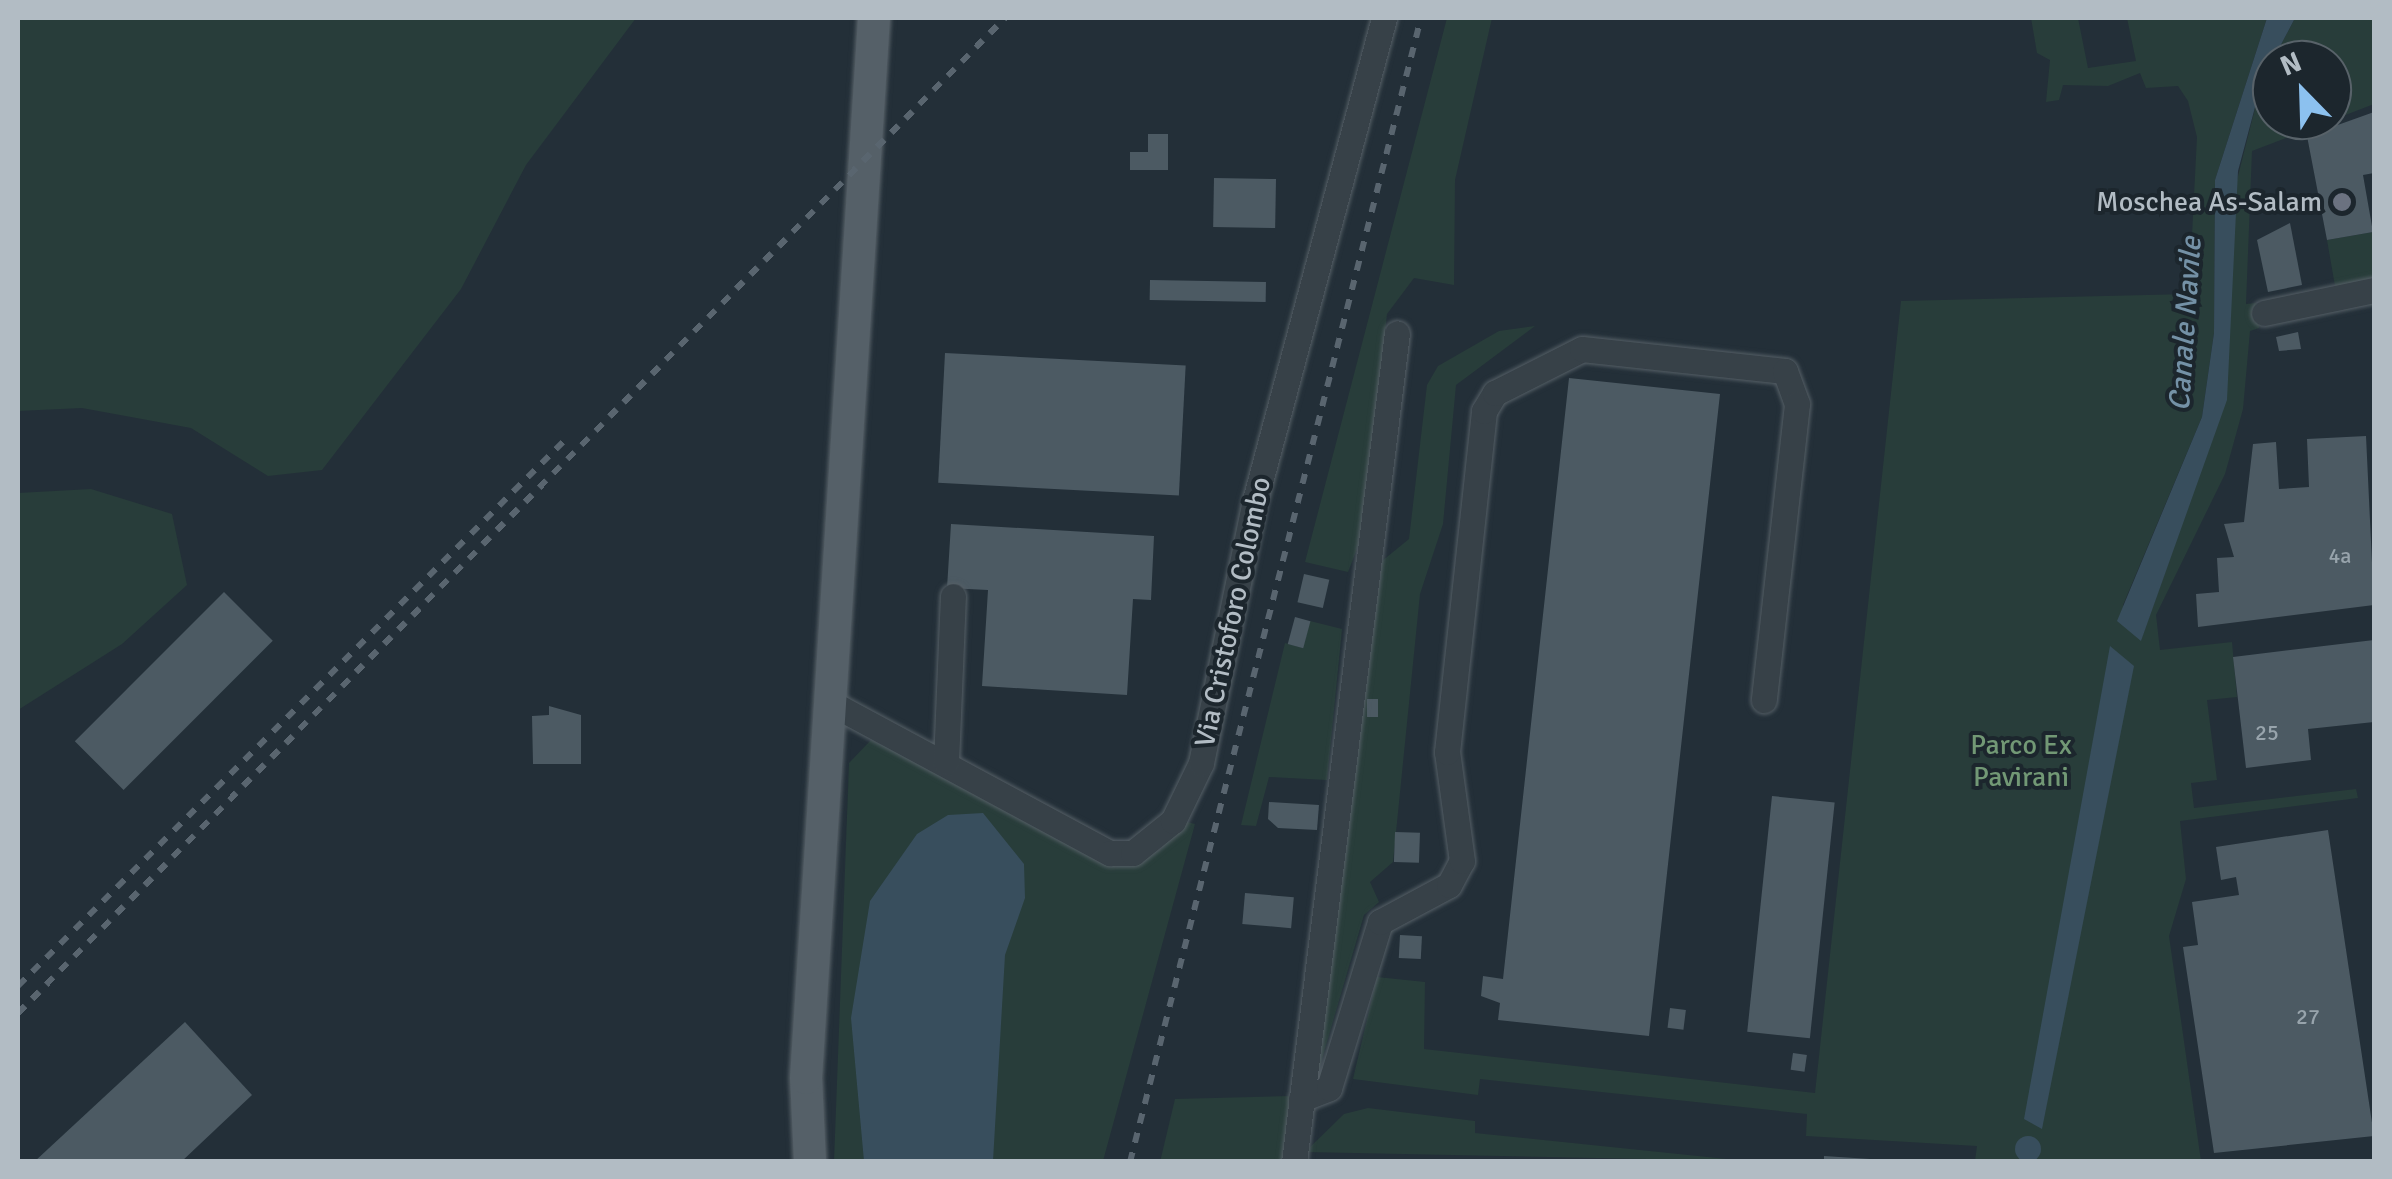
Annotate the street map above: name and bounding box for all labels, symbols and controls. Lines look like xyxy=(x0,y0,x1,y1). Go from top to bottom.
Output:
north arrow xyxy=(2252,40,2352,140)
text: N xyxy=(2275,45,2307,84)
place label: Moschea As-Salam xyxy=(2096,185,2322,219)
marker: Moschea As-Salam xyxy=(2331,191,2353,213)
water label: Canale Navile xyxy=(2162,236,2210,412)
street label: Via Cristoforo Colombo xyxy=(1188,474,1278,750)
house number: 4a xyxy=(2328,543,2352,569)
house number: 25 xyxy=(2255,720,2279,746)
park label: Parco Ex Pavirani xyxy=(1970,728,2072,794)
house number: 27 xyxy=(2296,1004,2320,1030)

